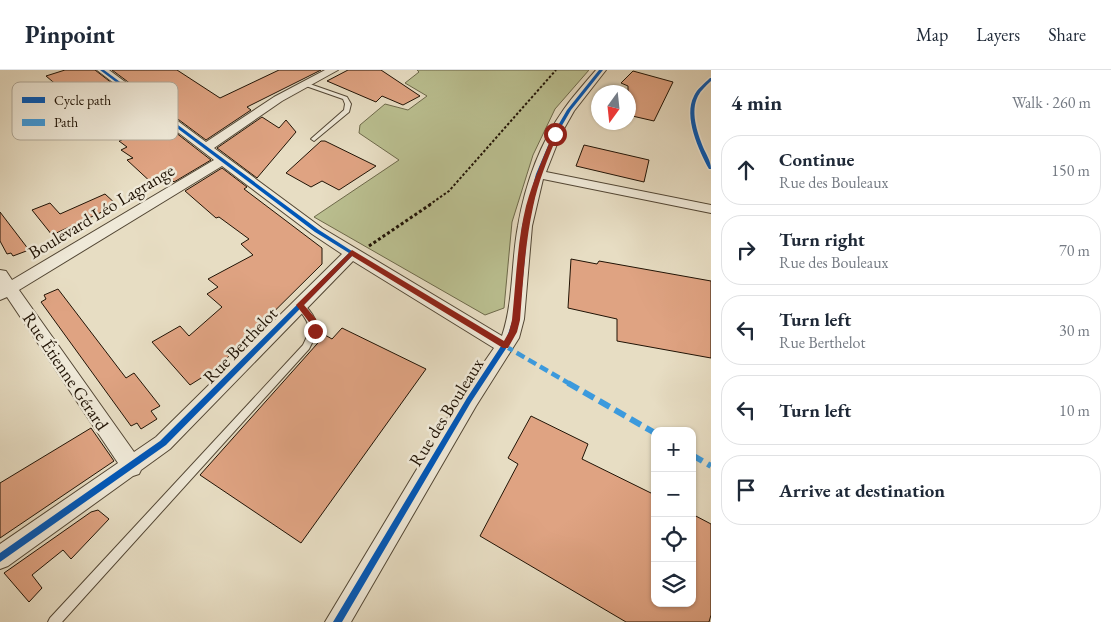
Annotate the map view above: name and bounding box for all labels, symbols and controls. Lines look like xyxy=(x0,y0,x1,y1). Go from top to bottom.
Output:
text: Pinpoint xyxy=(25,19,115,50)
text: Map xyxy=(916,23,948,46)
text: Layers xyxy=(976,23,1020,46)
text: Share xyxy=(1048,23,1086,46)
legend xyxy=(12,82,178,140)
north arrow xyxy=(591,85,636,130)
text: 4 min xyxy=(731,89,782,116)
text: Cycle path xyxy=(54,91,111,109)
text: Walk · 260 m xyxy=(1012,92,1091,113)
text: Path xyxy=(54,113,78,131)
route start xyxy=(544,123,567,146)
text: Continue xyxy=(779,147,854,172)
icon: ahead xyxy=(732,156,760,184)
street label: Boulevard Léo Lagrange xyxy=(24,158,178,264)
text: 150 m xyxy=(1051,160,1090,181)
text: Rue des Bouleaux xyxy=(779,172,889,193)
text: Turn right xyxy=(779,227,865,252)
icon: right xyxy=(732,236,760,264)
text: 70 m xyxy=(1059,240,1090,261)
text: Rue des Bouleaux xyxy=(779,252,889,273)
street label: Rue Berthelot xyxy=(198,302,282,388)
street label: Rue Étienne Gérard xyxy=(18,307,115,435)
text: Turn left xyxy=(779,307,851,332)
icon: left xyxy=(732,316,760,344)
route end xyxy=(304,320,327,343)
text: 30 m xyxy=(1059,320,1090,341)
text: Rue Berthelot xyxy=(779,332,866,353)
street label: Rue des Bouleaux xyxy=(404,353,489,470)
icon: left xyxy=(732,396,760,424)
text: Turn left xyxy=(779,398,851,423)
text: 10 m xyxy=(1059,400,1090,421)
map controls xyxy=(651,427,696,607)
button: + xyxy=(651,427,696,472)
button: − xyxy=(651,472,696,517)
icon: arrive xyxy=(732,476,760,504)
text: Arrive at destination xyxy=(779,478,945,503)
button: locate xyxy=(651,517,696,562)
button: layers xyxy=(651,562,696,607)

